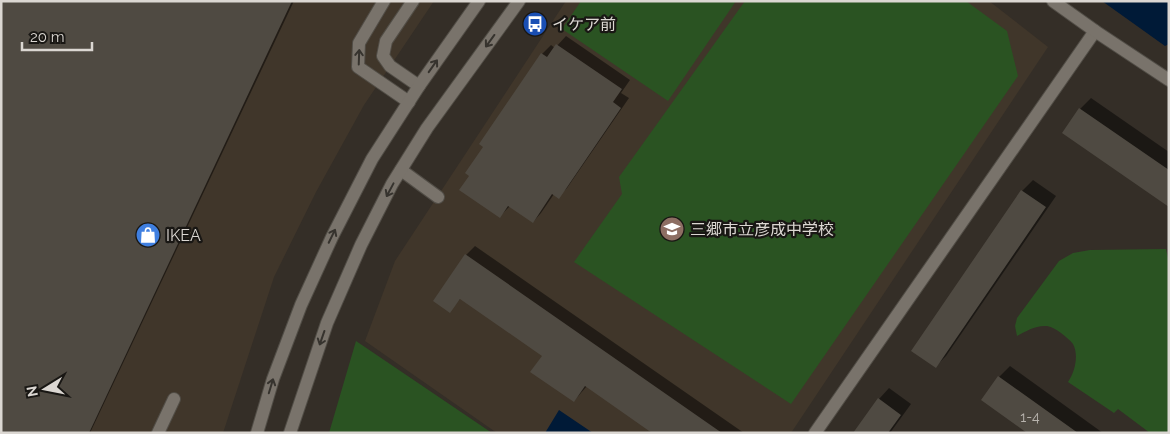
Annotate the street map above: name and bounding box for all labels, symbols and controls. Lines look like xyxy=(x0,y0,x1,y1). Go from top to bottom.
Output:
bus stop icon: イケア前 xyxy=(522,11,548,37)
place label: イケア前 xyxy=(552,15,616,34)
scale bar xyxy=(22,20,92,52)
text: 20 m xyxy=(30,28,65,46)
one-way arrow xyxy=(485,33,495,47)
one-way arrow xyxy=(354,50,363,66)
one-way arrow xyxy=(428,59,438,73)
one-way arrow xyxy=(384,182,394,197)
school or university icon: 三郷市立彦成中学校 xyxy=(659,216,685,242)
place label: 三郷市立彦成中学校 xyxy=(690,220,834,239)
shop icon: IKEA xyxy=(135,222,161,248)
place label: IKEA xyxy=(166,226,201,245)
one-way arrow xyxy=(328,229,338,244)
one-way arrow xyxy=(317,329,326,345)
north arrow xyxy=(20,364,70,414)
one-way arrow xyxy=(267,378,277,394)
text: N xyxy=(23,385,41,398)
house number: 1-4 xyxy=(1020,409,1040,425)

